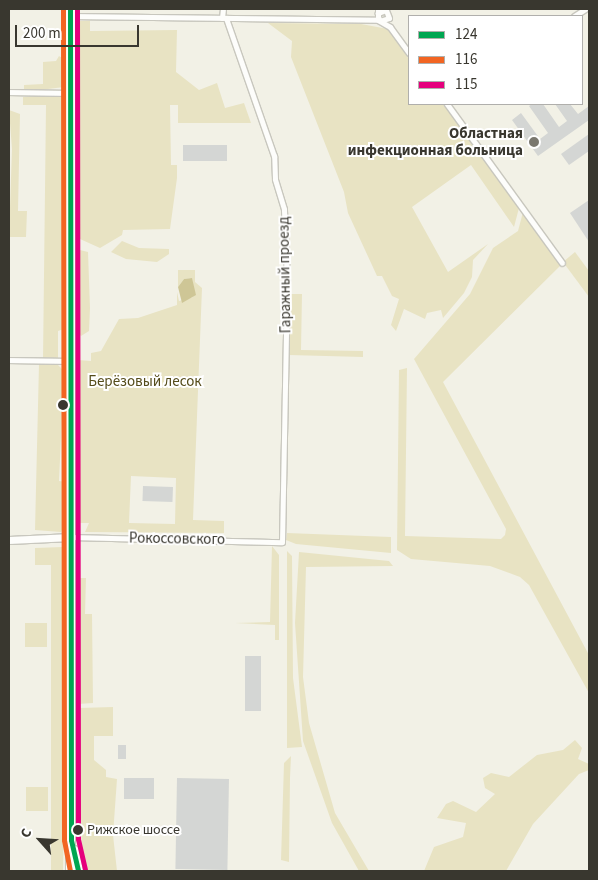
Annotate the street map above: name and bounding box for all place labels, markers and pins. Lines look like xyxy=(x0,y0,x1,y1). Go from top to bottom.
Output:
place label: Областная инфекционная больница xyxy=(348,124,523,159)
marker: Областная инфекционная больница xyxy=(527,135,541,149)
unlabelled marker xyxy=(58,400,68,410)
place label: Рижское шоссе xyxy=(87,822,180,838)
marker: Рижское шоссе xyxy=(73,825,83,835)

